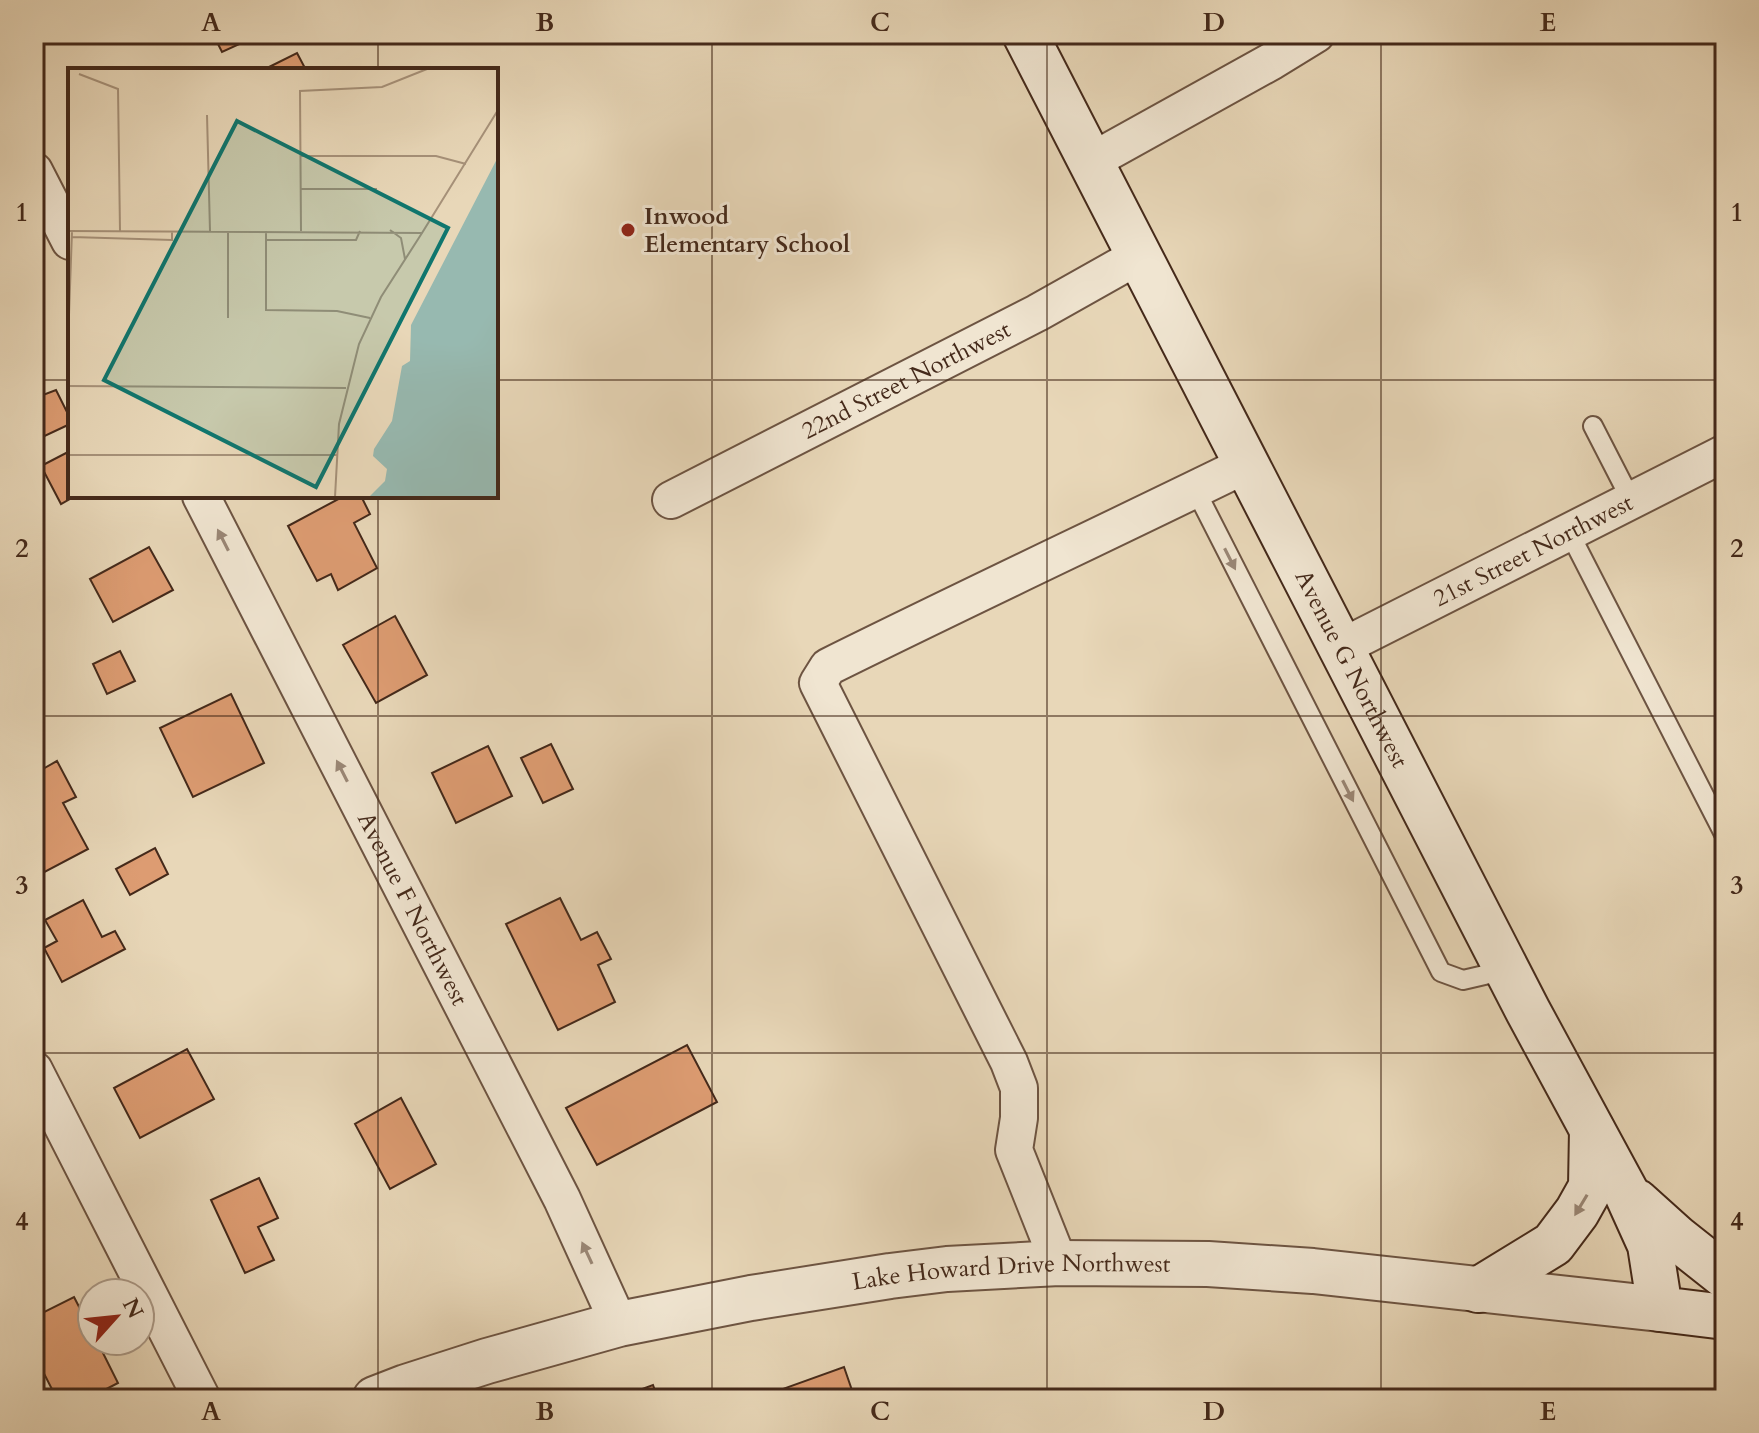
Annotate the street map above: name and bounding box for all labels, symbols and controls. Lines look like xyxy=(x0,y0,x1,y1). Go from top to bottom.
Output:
text: A xyxy=(201,5,221,40)
text: B xyxy=(536,5,554,40)
text: C xyxy=(870,5,890,40)
text: D xyxy=(1203,5,1225,40)
text: E xyxy=(1540,5,1556,40)
inset map xyxy=(68,68,498,498)
text: 1 xyxy=(15,195,29,230)
text: 1 xyxy=(1730,195,1744,230)
place label: Inwood Elementary School xyxy=(644,200,850,261)
marker: Inwood Elementary School xyxy=(619,221,637,239)
street label: 22nd Street Northwest xyxy=(796,313,1017,447)
street label: 21st Street Northwest xyxy=(1427,486,1639,615)
one-way arrow xyxy=(217,528,230,551)
text: 2 xyxy=(15,531,29,566)
text: 2 xyxy=(1730,531,1744,566)
one-way arrow xyxy=(1224,547,1237,570)
street label: Avenue G Northwest xyxy=(1287,564,1417,774)
one-way arrow xyxy=(336,760,349,783)
one-way arrow xyxy=(1342,779,1355,802)
street label: Avenue F Northwest xyxy=(350,806,477,1011)
text: 3 xyxy=(15,868,29,903)
text: 3 xyxy=(1730,868,1744,903)
one-way arrow xyxy=(1574,1194,1588,1216)
text: 4 xyxy=(15,1204,29,1239)
text: 4 xyxy=(1730,1204,1744,1239)
one-way arrow xyxy=(580,1241,594,1264)
street label: Lake Howard Drive Northwest xyxy=(850,1246,1171,1298)
north arrow xyxy=(76,1277,156,1357)
text: N xyxy=(115,1293,151,1324)
text: A xyxy=(201,1394,221,1429)
text: B xyxy=(536,1394,554,1429)
text: C xyxy=(870,1394,890,1429)
text: D xyxy=(1203,1394,1225,1429)
text: E xyxy=(1540,1394,1556,1429)

